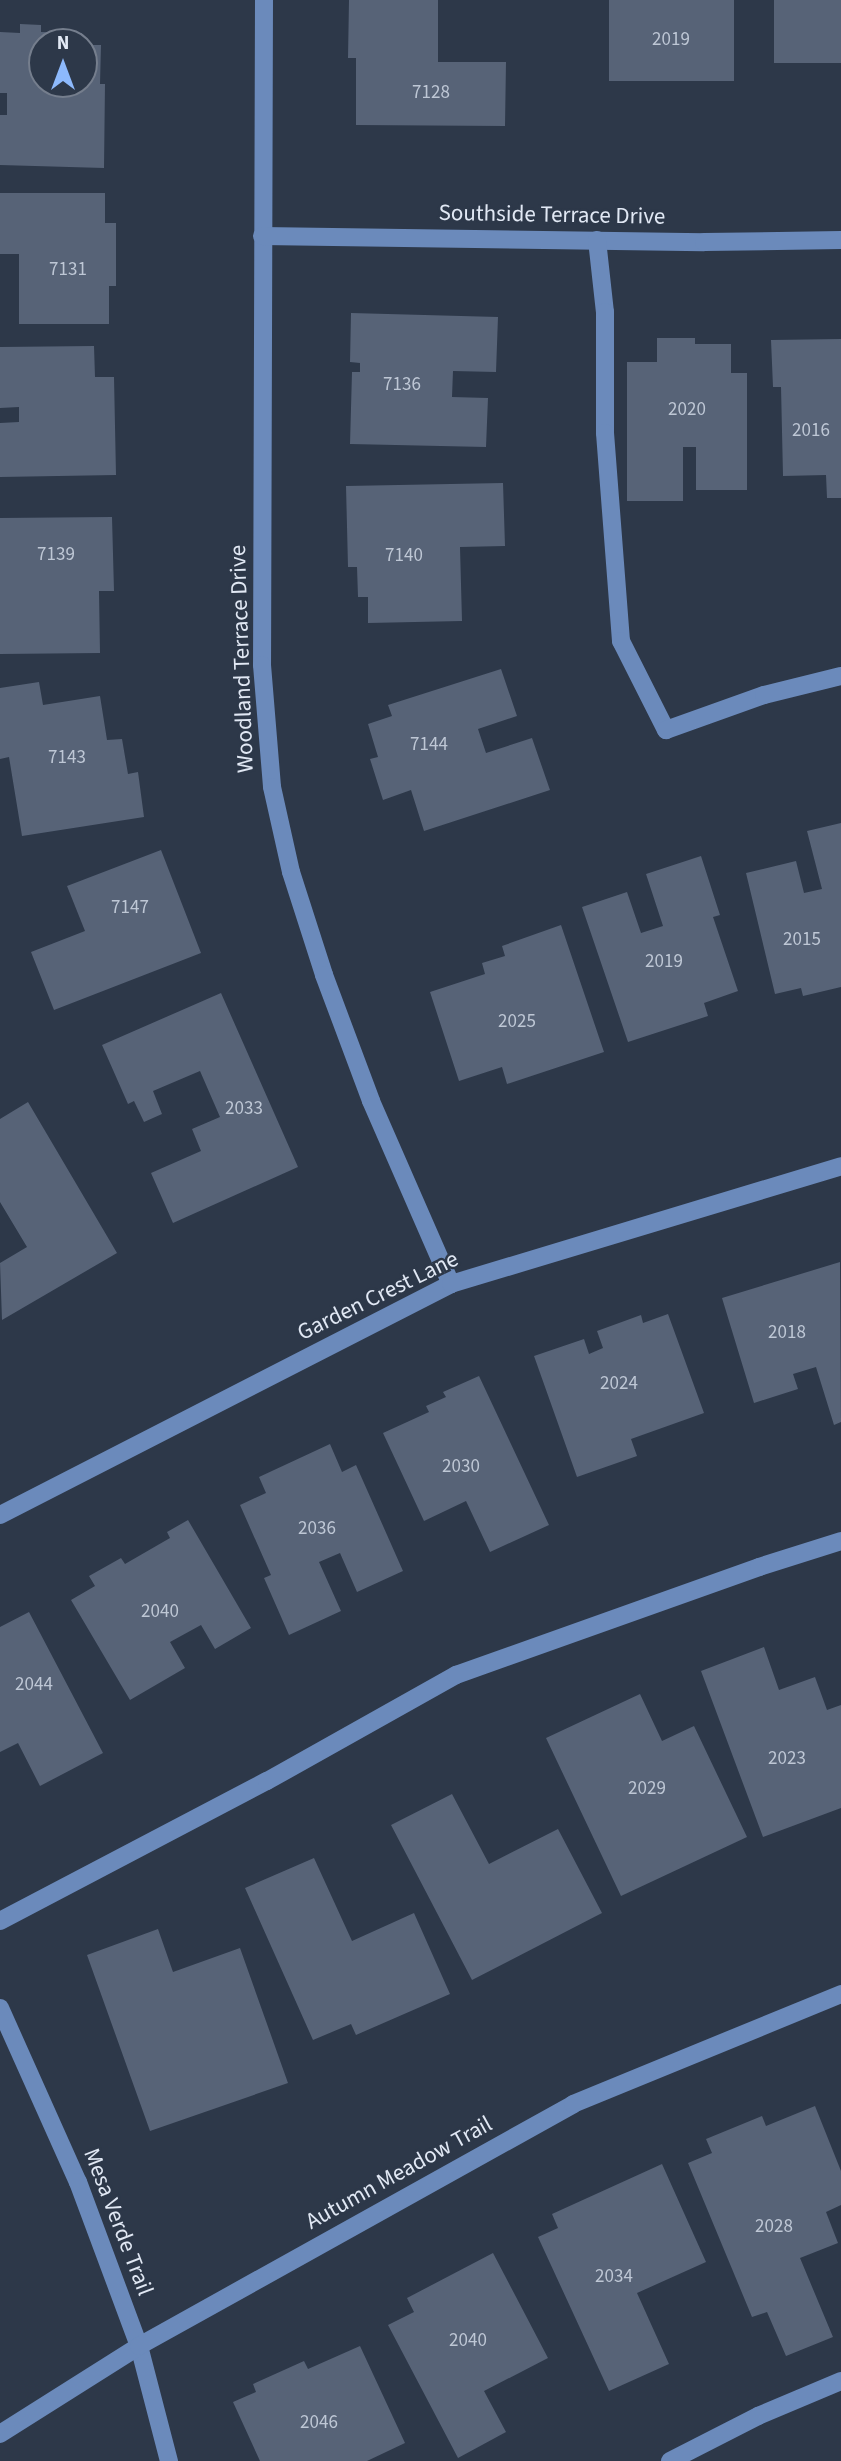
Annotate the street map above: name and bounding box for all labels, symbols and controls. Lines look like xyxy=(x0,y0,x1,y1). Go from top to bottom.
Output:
north arrow xyxy=(28,28,98,98)
house number: 2019 xyxy=(652,29,690,51)
text: N xyxy=(57,30,69,57)
house number: 7128 xyxy=(412,82,450,104)
street label: Southside Terrace Drive xyxy=(438,199,666,231)
house number: 7131 xyxy=(49,259,87,281)
house number: 7136 xyxy=(383,374,421,396)
house number: 2020 xyxy=(668,399,706,421)
house number: 2016 xyxy=(792,420,830,442)
house number: 7139 xyxy=(37,544,75,566)
street label: Woodland Terrace Drive xyxy=(224,544,260,774)
house number: 7140 xyxy=(385,545,423,567)
house number: 7144 xyxy=(410,734,448,756)
house number: 7143 xyxy=(48,747,86,769)
house number: 7147 xyxy=(111,897,149,919)
house number: 2015 xyxy=(783,929,821,951)
house number: 2019 xyxy=(645,951,683,973)
house number: 2025 xyxy=(498,1011,536,1033)
house number: 2033 xyxy=(225,1098,263,1120)
street label: Garden Crest Lane xyxy=(293,1245,463,1347)
house number: 2018 xyxy=(768,1322,806,1344)
house number: 2024 xyxy=(600,1373,638,1395)
house number: 2030 xyxy=(442,1456,480,1478)
house number: 2036 xyxy=(298,1518,336,1540)
house number: 2040 xyxy=(141,1601,179,1623)
house number: 2044 xyxy=(15,1674,53,1696)
house number: 2023 xyxy=(768,1748,806,1770)
house number: 2029 xyxy=(628,1778,666,1800)
street label: Autumn Meadow Trail xyxy=(301,2110,497,2236)
street label: Mesa Verde Trail xyxy=(77,2145,159,2299)
house number: 2028 xyxy=(755,2216,793,2238)
house number: 2034 xyxy=(595,2266,633,2288)
house number: 2040 xyxy=(449,2330,487,2352)
house number: 2046 xyxy=(300,2412,338,2434)

